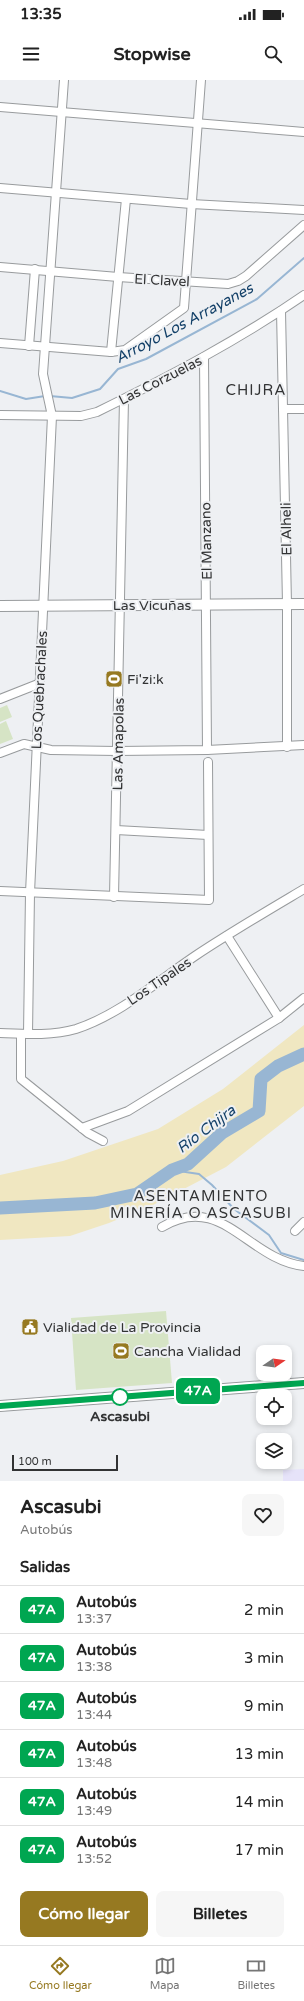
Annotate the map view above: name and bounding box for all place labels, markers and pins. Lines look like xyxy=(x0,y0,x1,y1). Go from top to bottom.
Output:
sports icon: Fi'zi:k xyxy=(104,669,124,689)
place label: Fi'zi:k xyxy=(127,671,164,688)
public building icon: Vialidad de La Provincia xyxy=(20,1317,40,1337)
place label: Vialidad de La Provincia xyxy=(43,1319,201,1336)
sports icon: Cancha Vialidad xyxy=(111,1341,131,1361)
place label: Cancha Vialidad xyxy=(134,1343,241,1360)
marker: Ascasubi xyxy=(111,1388,129,1406)
place label: Ascasubi xyxy=(90,1408,150,1425)

